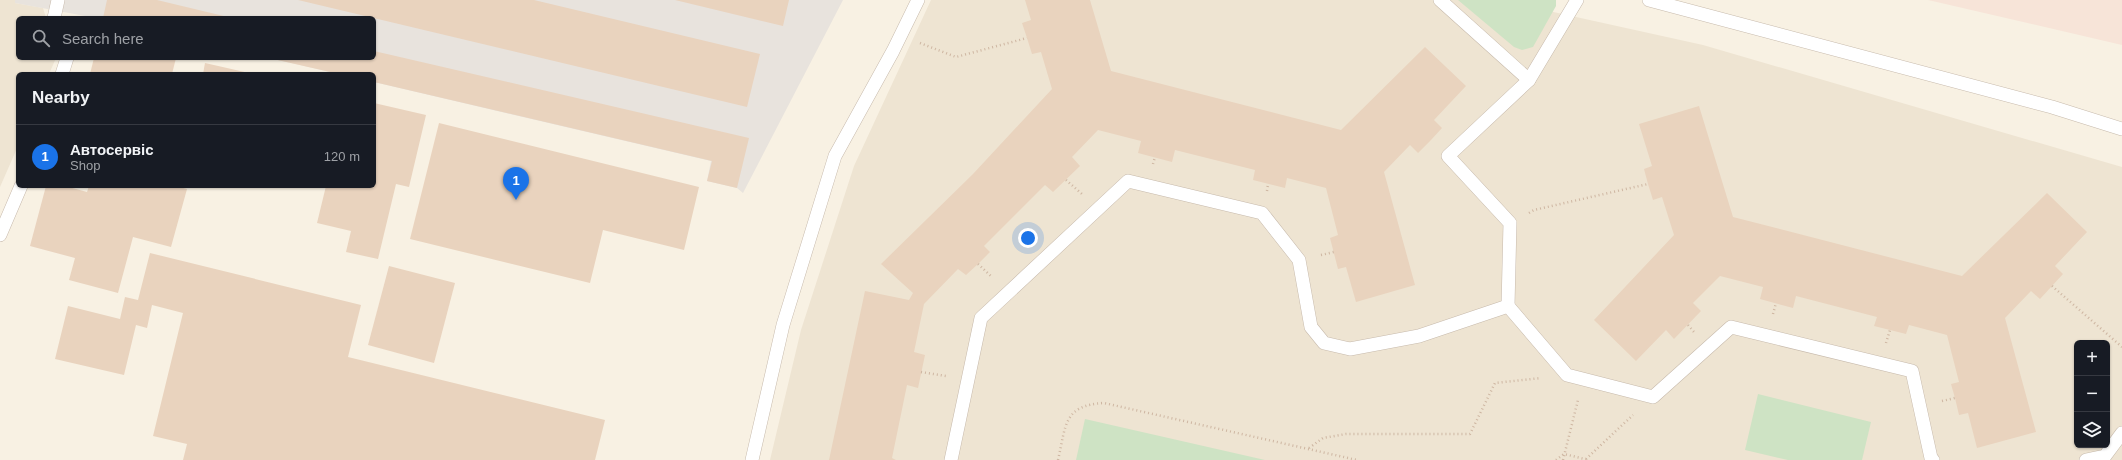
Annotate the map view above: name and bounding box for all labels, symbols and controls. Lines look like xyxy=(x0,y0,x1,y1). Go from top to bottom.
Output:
search box xyxy=(16,16,376,60)
icon: search xyxy=(30,27,52,49)
text: Search here xyxy=(62,30,144,47)
text: Nearby xyxy=(32,88,90,107)
text: Автосервіс xyxy=(70,141,154,158)
text: 1 xyxy=(41,149,49,164)
text: 120 m xyxy=(324,149,360,164)
text: Shop xyxy=(70,158,100,173)
pin: 1 xyxy=(503,167,529,200)
your location xyxy=(1018,228,1038,248)
map controls xyxy=(2074,340,2110,448)
button: + xyxy=(2074,340,2110,376)
button: − xyxy=(2074,376,2110,412)
button: layers xyxy=(2074,412,2110,448)

